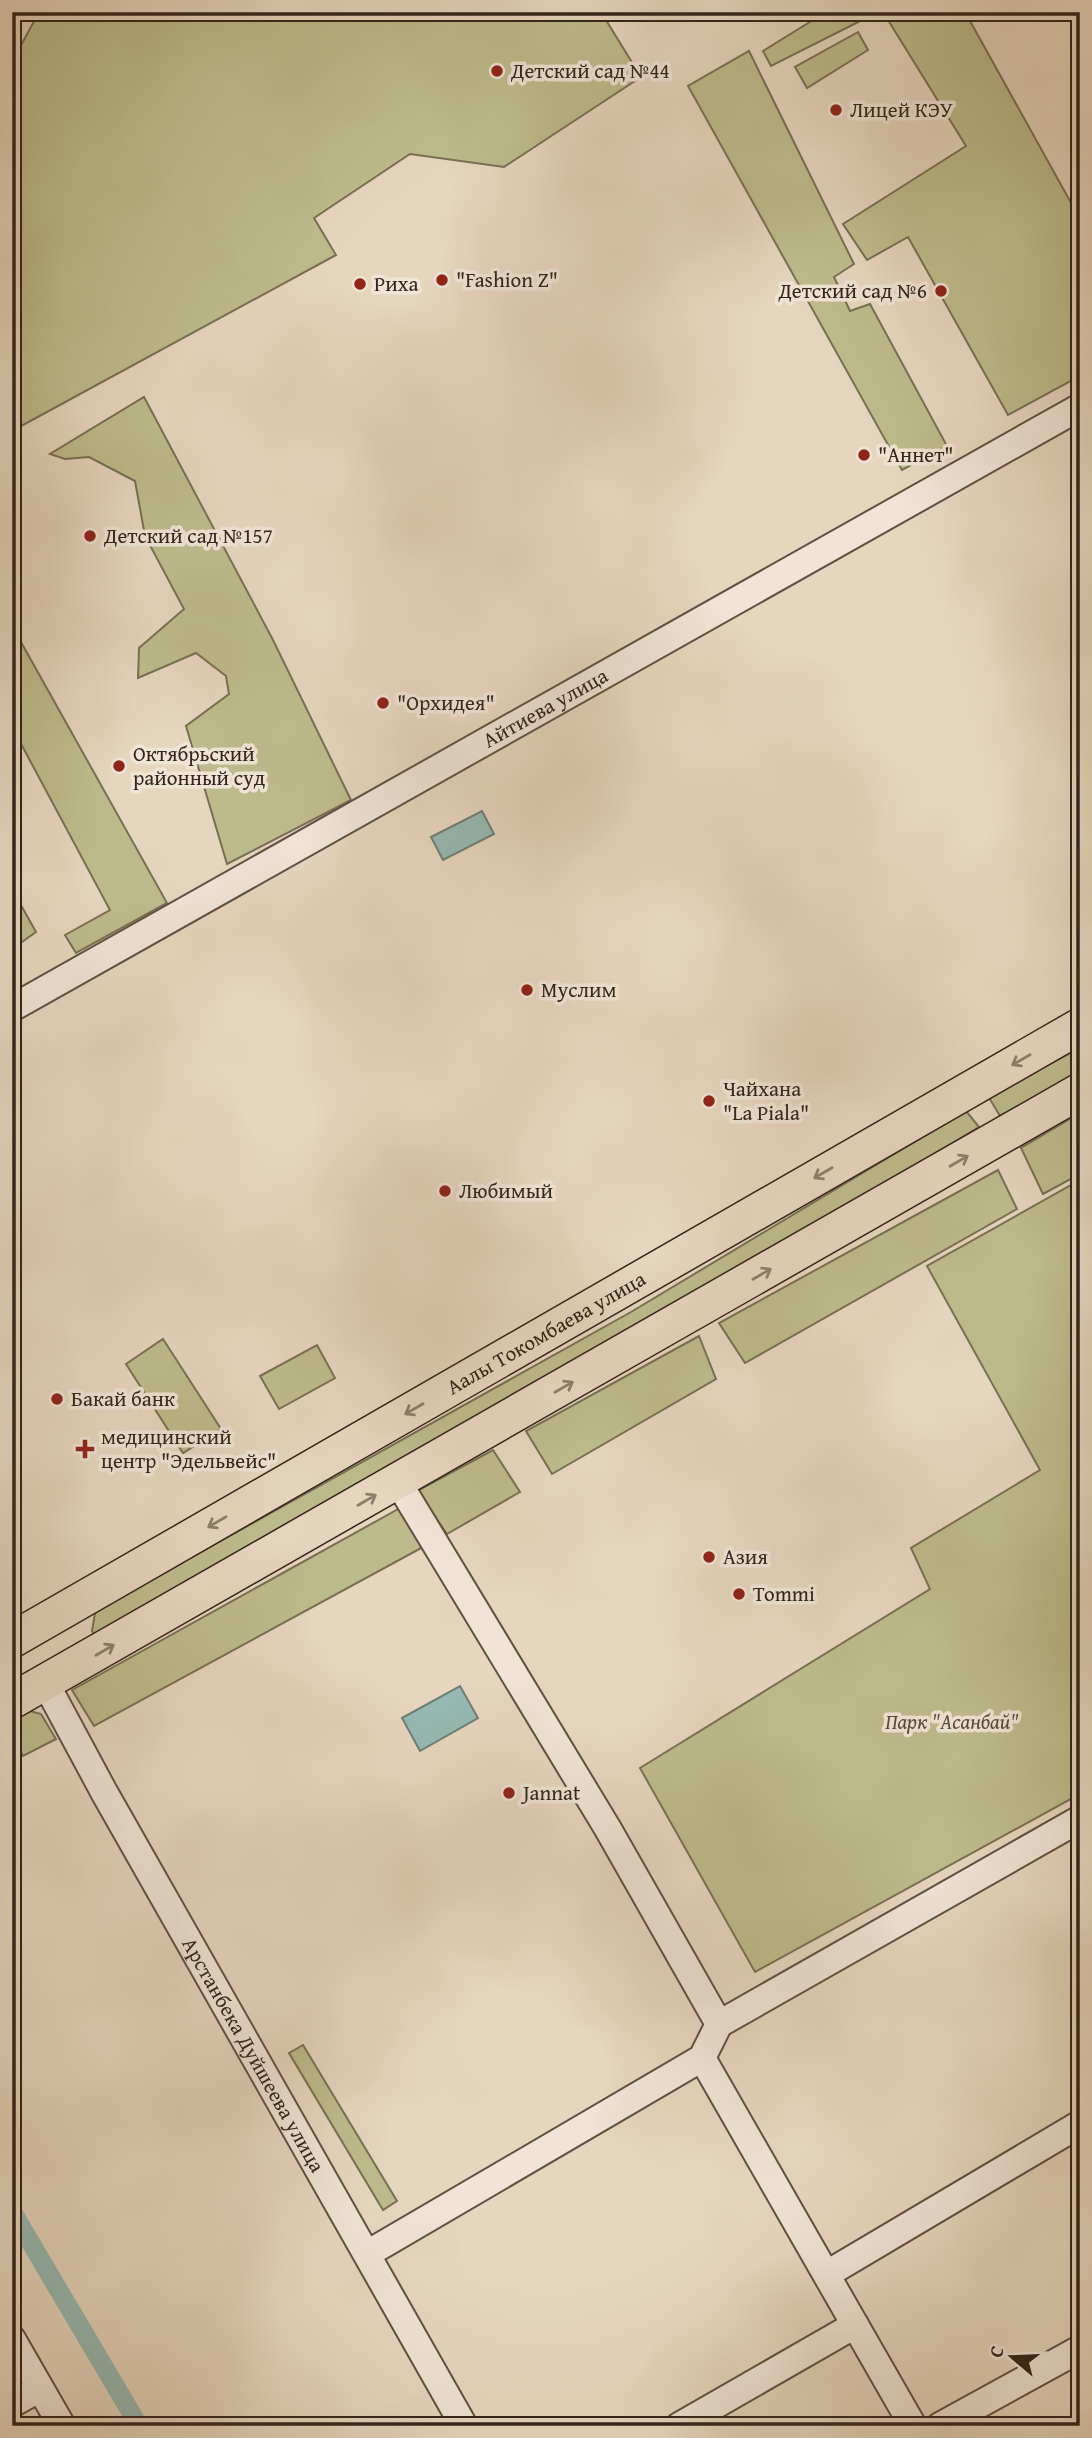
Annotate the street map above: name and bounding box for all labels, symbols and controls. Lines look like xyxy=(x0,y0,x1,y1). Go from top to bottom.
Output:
place label: Детский сад №44 xyxy=(510,55,670,86)
marker: Детский сад №44 xyxy=(489,63,505,79)
place label: Лицей КЭУ xyxy=(850,94,953,125)
marker: Лицей КЭУ xyxy=(828,102,844,118)
place label: "Fashion Z" xyxy=(456,264,558,295)
place label: Риха xyxy=(374,268,418,299)
marker: "Fashion Z" xyxy=(434,272,450,288)
place label: Детский сад №6 xyxy=(777,275,927,306)
marker: Риха xyxy=(352,276,368,292)
marker: Детский сад №6 xyxy=(933,283,949,299)
place label: "Аннет" xyxy=(878,439,954,470)
marker: "Аннет" xyxy=(856,447,872,463)
place label: Детский сад №157 xyxy=(103,520,273,551)
marker: Детский сад №157 xyxy=(82,528,98,544)
street label: Айтиева улица xyxy=(477,660,613,755)
place label: "Орхидея" xyxy=(397,687,495,718)
marker: "Орхидея" xyxy=(375,695,391,711)
place label: Октябрьский районный суд xyxy=(133,738,266,793)
marker: Октябрьский районный суд xyxy=(111,758,127,774)
place label: Муслим xyxy=(541,974,617,1005)
marker: Муслим xyxy=(519,982,535,998)
one-way arrow xyxy=(1011,1053,1031,1067)
place label: Чайхана "La Piala" xyxy=(723,1073,809,1128)
marker: Чайхана "La Piala" xyxy=(701,1093,717,1109)
one-way arrow xyxy=(948,1154,969,1167)
one-way arrow xyxy=(814,1167,834,1181)
place label: Любимый xyxy=(459,1175,553,1206)
marker: Любимый xyxy=(437,1183,453,1199)
street label: Аалы Токомбаева улица xyxy=(440,1263,651,1402)
one-way arrow xyxy=(751,1267,771,1281)
one-way arrow xyxy=(554,1380,574,1394)
place label: Бакай банк xyxy=(71,1383,175,1414)
marker: Бакай банк xyxy=(49,1391,65,1407)
one-way arrow xyxy=(404,1402,424,1416)
place label: медицинский центр "Эдельвейс" xyxy=(101,1421,276,1476)
marker: медицинский центр "Эдельвейс" xyxy=(75,1439,95,1459)
one-way arrow xyxy=(356,1493,376,1507)
one-way arrow xyxy=(207,1516,227,1530)
place label: Азия xyxy=(723,1541,768,1572)
marker: Азия xyxy=(701,1549,717,1565)
place label: Tommi xyxy=(753,1578,815,1609)
marker: Tommi xyxy=(731,1586,747,1602)
one-way arrow xyxy=(95,1642,115,1656)
park label: Парк "Асанбай" xyxy=(885,1706,1019,1737)
place label: Jannat xyxy=(520,1777,581,1808)
marker: Jannat xyxy=(501,1785,517,1801)
street label: Арстанбека Дуйшеева улица xyxy=(175,1931,333,2178)
north arrow xyxy=(976,2322,1046,2392)
text: С xyxy=(981,2342,1011,2361)

